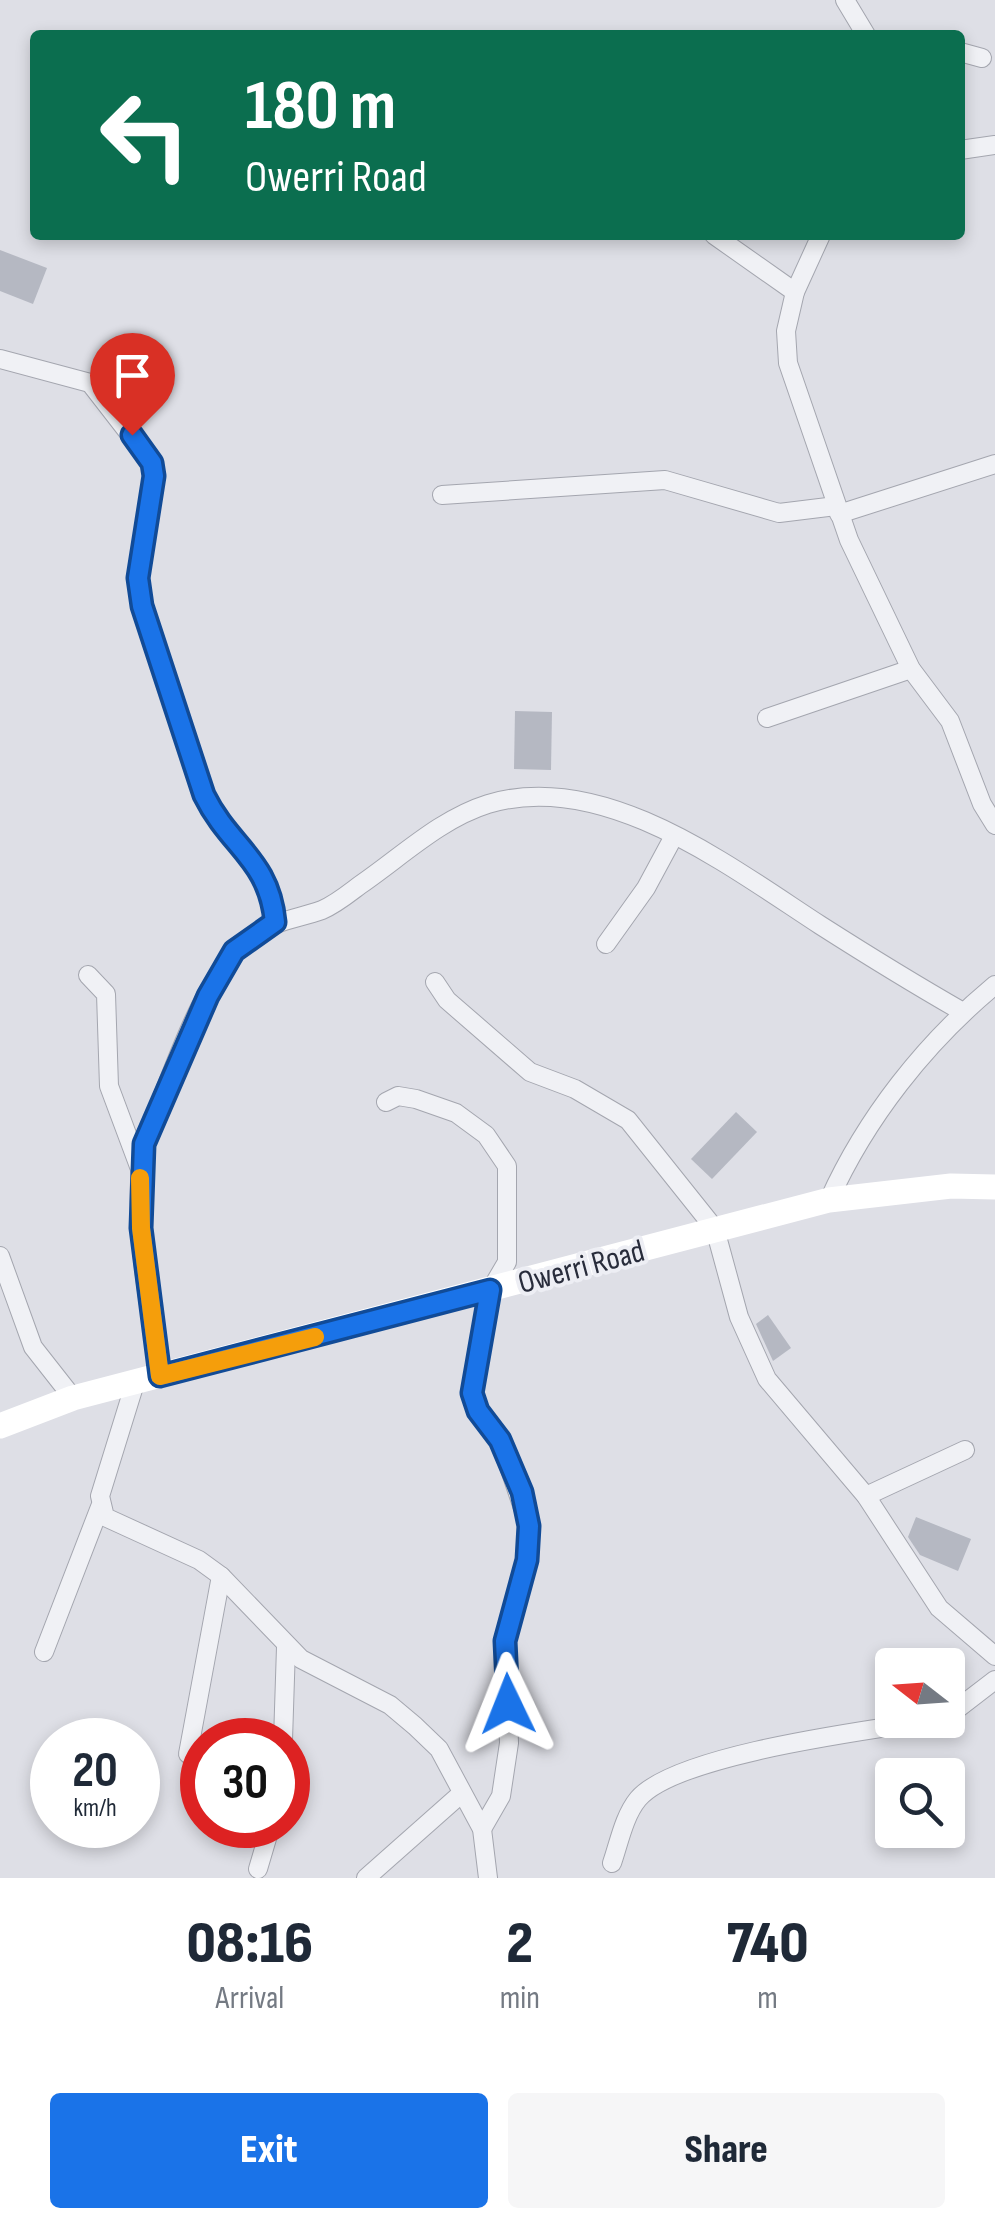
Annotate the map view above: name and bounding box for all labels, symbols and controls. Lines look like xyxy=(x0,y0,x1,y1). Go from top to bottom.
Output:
text: 180 m xyxy=(245,65,396,149)
icon: left xyxy=(80,70,210,200)
text: Owerri Road xyxy=(245,150,427,205)
pin xyxy=(90,333,175,436)
icon: arrive xyxy=(105,348,160,403)
street label: Owerri Road xyxy=(514,1232,649,1303)
north arrow xyxy=(875,1648,965,1738)
map controls xyxy=(875,1648,965,1848)
position arrow xyxy=(456,1652,560,1756)
speed limit sign: 30 xyxy=(180,1718,310,1848)
text: 20 xyxy=(72,1741,118,1801)
button: search xyxy=(875,1758,965,1848)
text: km/h xyxy=(73,1793,117,1824)
text: 08:16 xyxy=(186,1908,313,1980)
text: 2 xyxy=(506,1908,533,1980)
text: 740 xyxy=(726,1908,809,1980)
text: Arrival xyxy=(215,1979,284,2018)
text: min xyxy=(500,1979,540,2018)
text: m xyxy=(757,1979,778,2018)
button: Exit xyxy=(50,2093,488,2208)
button: Share xyxy=(508,2093,945,2208)

